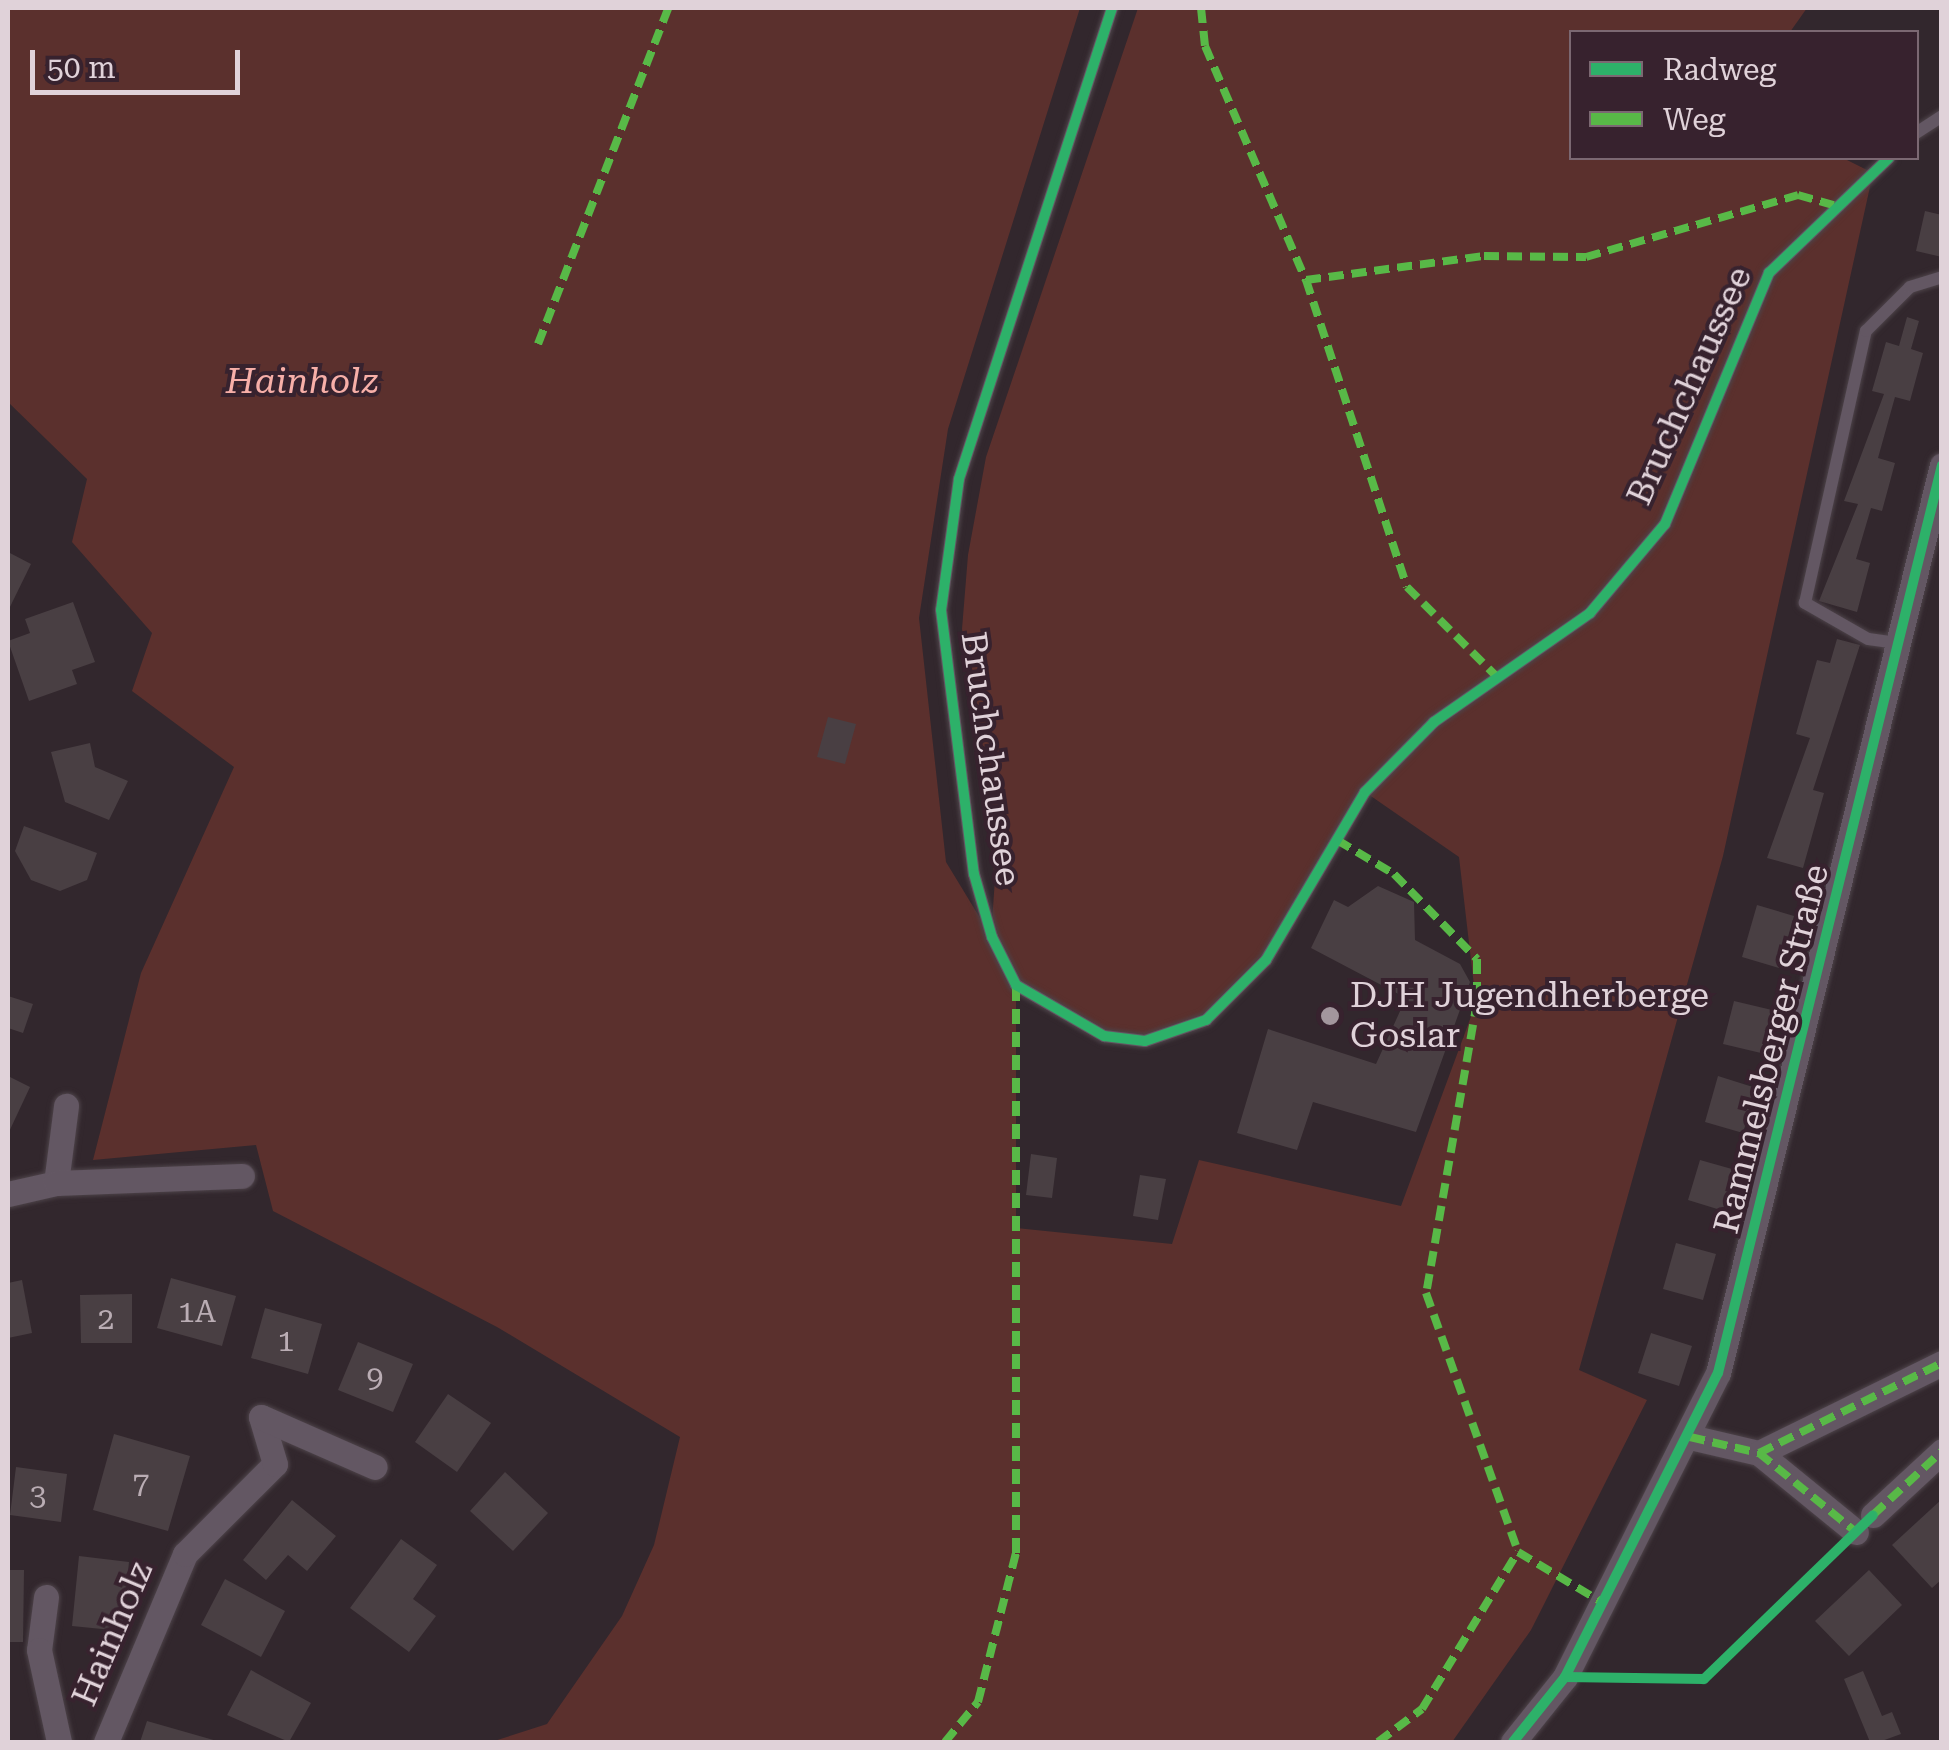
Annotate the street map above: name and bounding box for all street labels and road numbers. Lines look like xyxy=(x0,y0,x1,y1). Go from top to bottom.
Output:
street label: Bruchchaussee xyxy=(1619,260,1761,512)
street label: Bruchchaussee xyxy=(951,629,1029,889)
street label: Rammelsberger Straße xyxy=(1706,860,1838,1238)
street label: Hainholz xyxy=(64,1556,162,1712)

